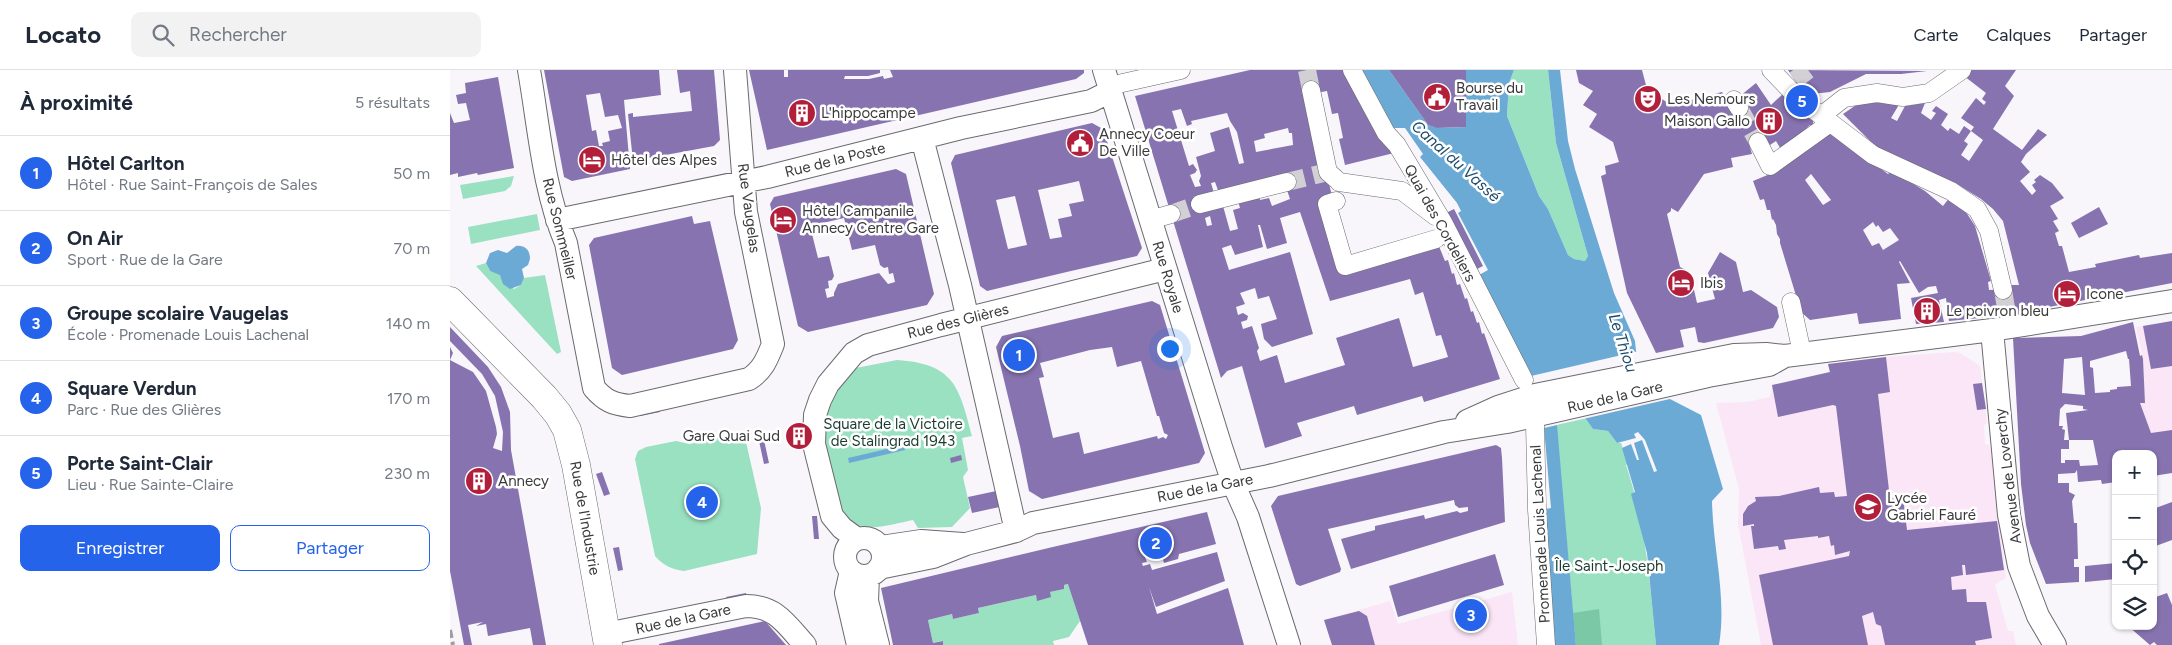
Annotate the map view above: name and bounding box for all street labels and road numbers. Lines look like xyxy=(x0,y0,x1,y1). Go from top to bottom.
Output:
street label: Rue de la Poste xyxy=(783,139,887,181)
street label: Quai des Cordeliers xyxy=(1400,161,1480,285)
street label: Rue Vaugelas xyxy=(734,162,764,254)
street label: Rue Sommeiller xyxy=(539,176,581,282)
street label: Rue Royale xyxy=(1149,239,1187,315)
street label: Rue des Glières xyxy=(905,300,1011,342)
street label: Rue de la Gare xyxy=(1566,377,1664,417)
street label: Avenue de Loverchy xyxy=(1991,407,2025,545)
street label: Promenade Louis Lachenal xyxy=(1526,444,1554,624)
street label: Rue de l'Industrie xyxy=(566,459,604,577)
street label: Rue de la Gare xyxy=(1156,470,1254,506)
street label: Rue de la Gare xyxy=(634,600,732,638)

